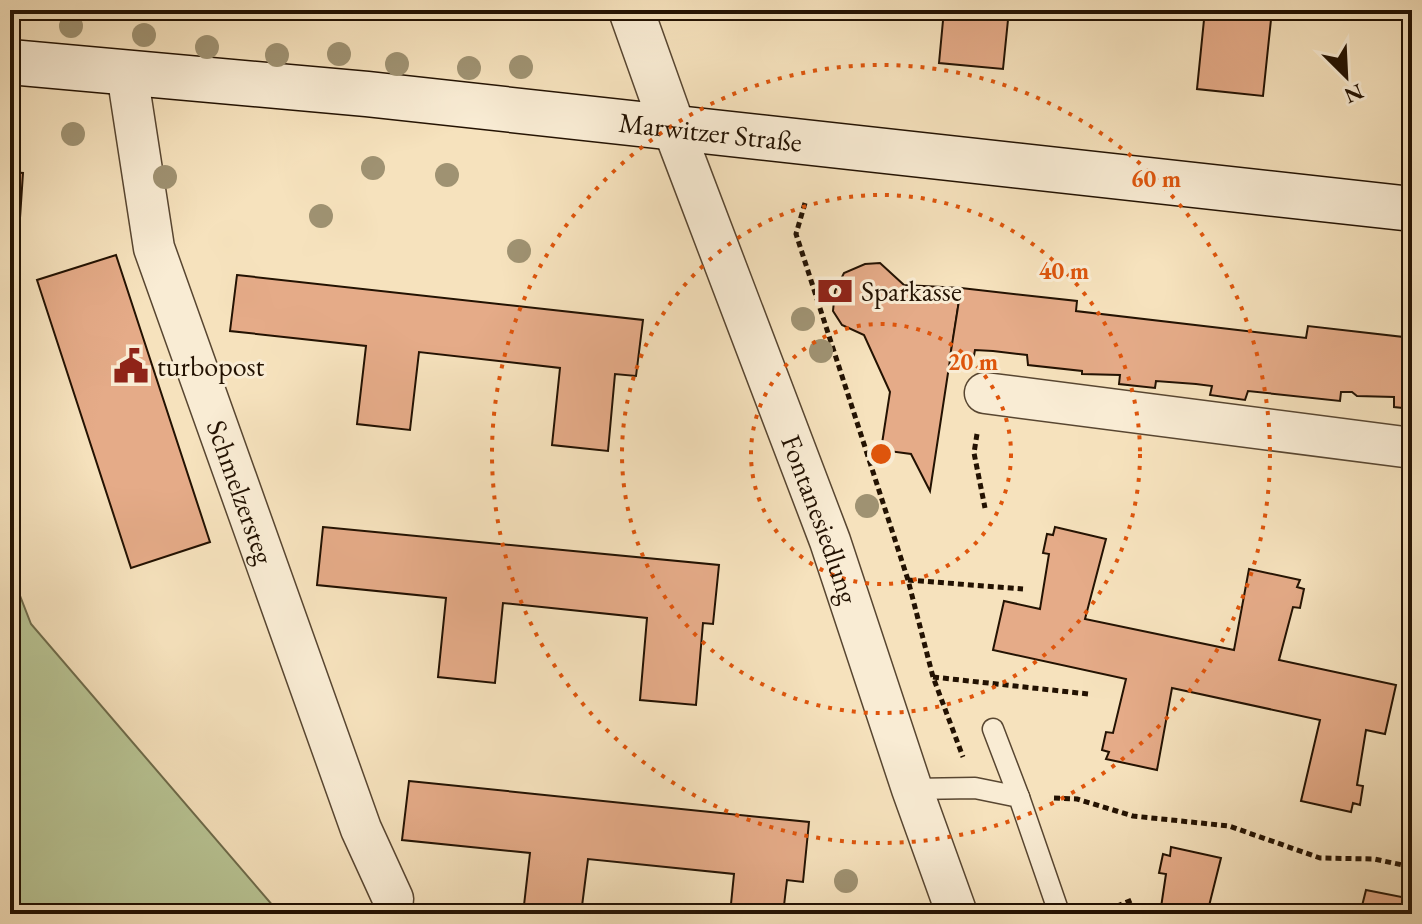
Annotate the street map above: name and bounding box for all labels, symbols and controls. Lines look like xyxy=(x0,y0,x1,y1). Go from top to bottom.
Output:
north arrow xyxy=(1306,36,1386,116)
text: N xyxy=(1340,77,1368,111)
street label: Marwitzer Straße xyxy=(617,104,804,160)
text: 60 m xyxy=(1131,163,1181,194)
text: 40 m xyxy=(1039,255,1089,286)
bank icon: Sparkasse xyxy=(816,272,854,310)
place label: Sparkasse xyxy=(861,273,962,309)
text: 20 m xyxy=(948,346,998,377)
public building icon: turbopost xyxy=(112,347,150,385)
place label: turbopost xyxy=(157,348,265,384)
street label: Schmelzersteg xyxy=(199,415,283,569)
street label: Fontanesiedlung xyxy=(773,430,868,609)
centre of rings xyxy=(867,440,895,468)

